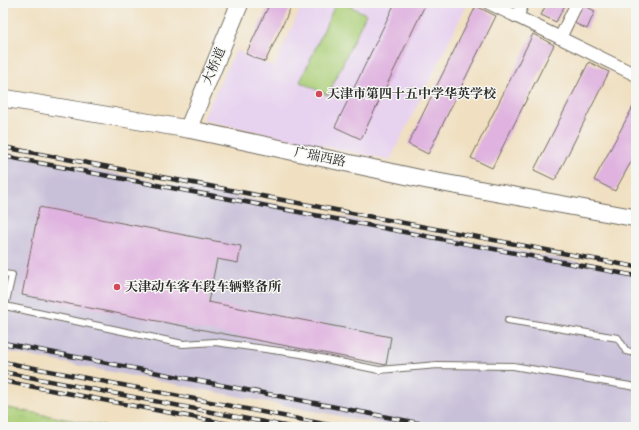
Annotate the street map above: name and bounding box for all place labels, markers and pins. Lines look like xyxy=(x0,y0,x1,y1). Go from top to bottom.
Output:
place label: 天津市第四十五中学华英学校 xyxy=(327,85,496,103)
marker: 天津市第四十五中学华英学校 xyxy=(314,89,324,99)
place label: 天津动车客车段车辆整备所 xyxy=(125,278,282,296)
marker: 天津动车客车段车辆整备所 xyxy=(112,282,122,292)

